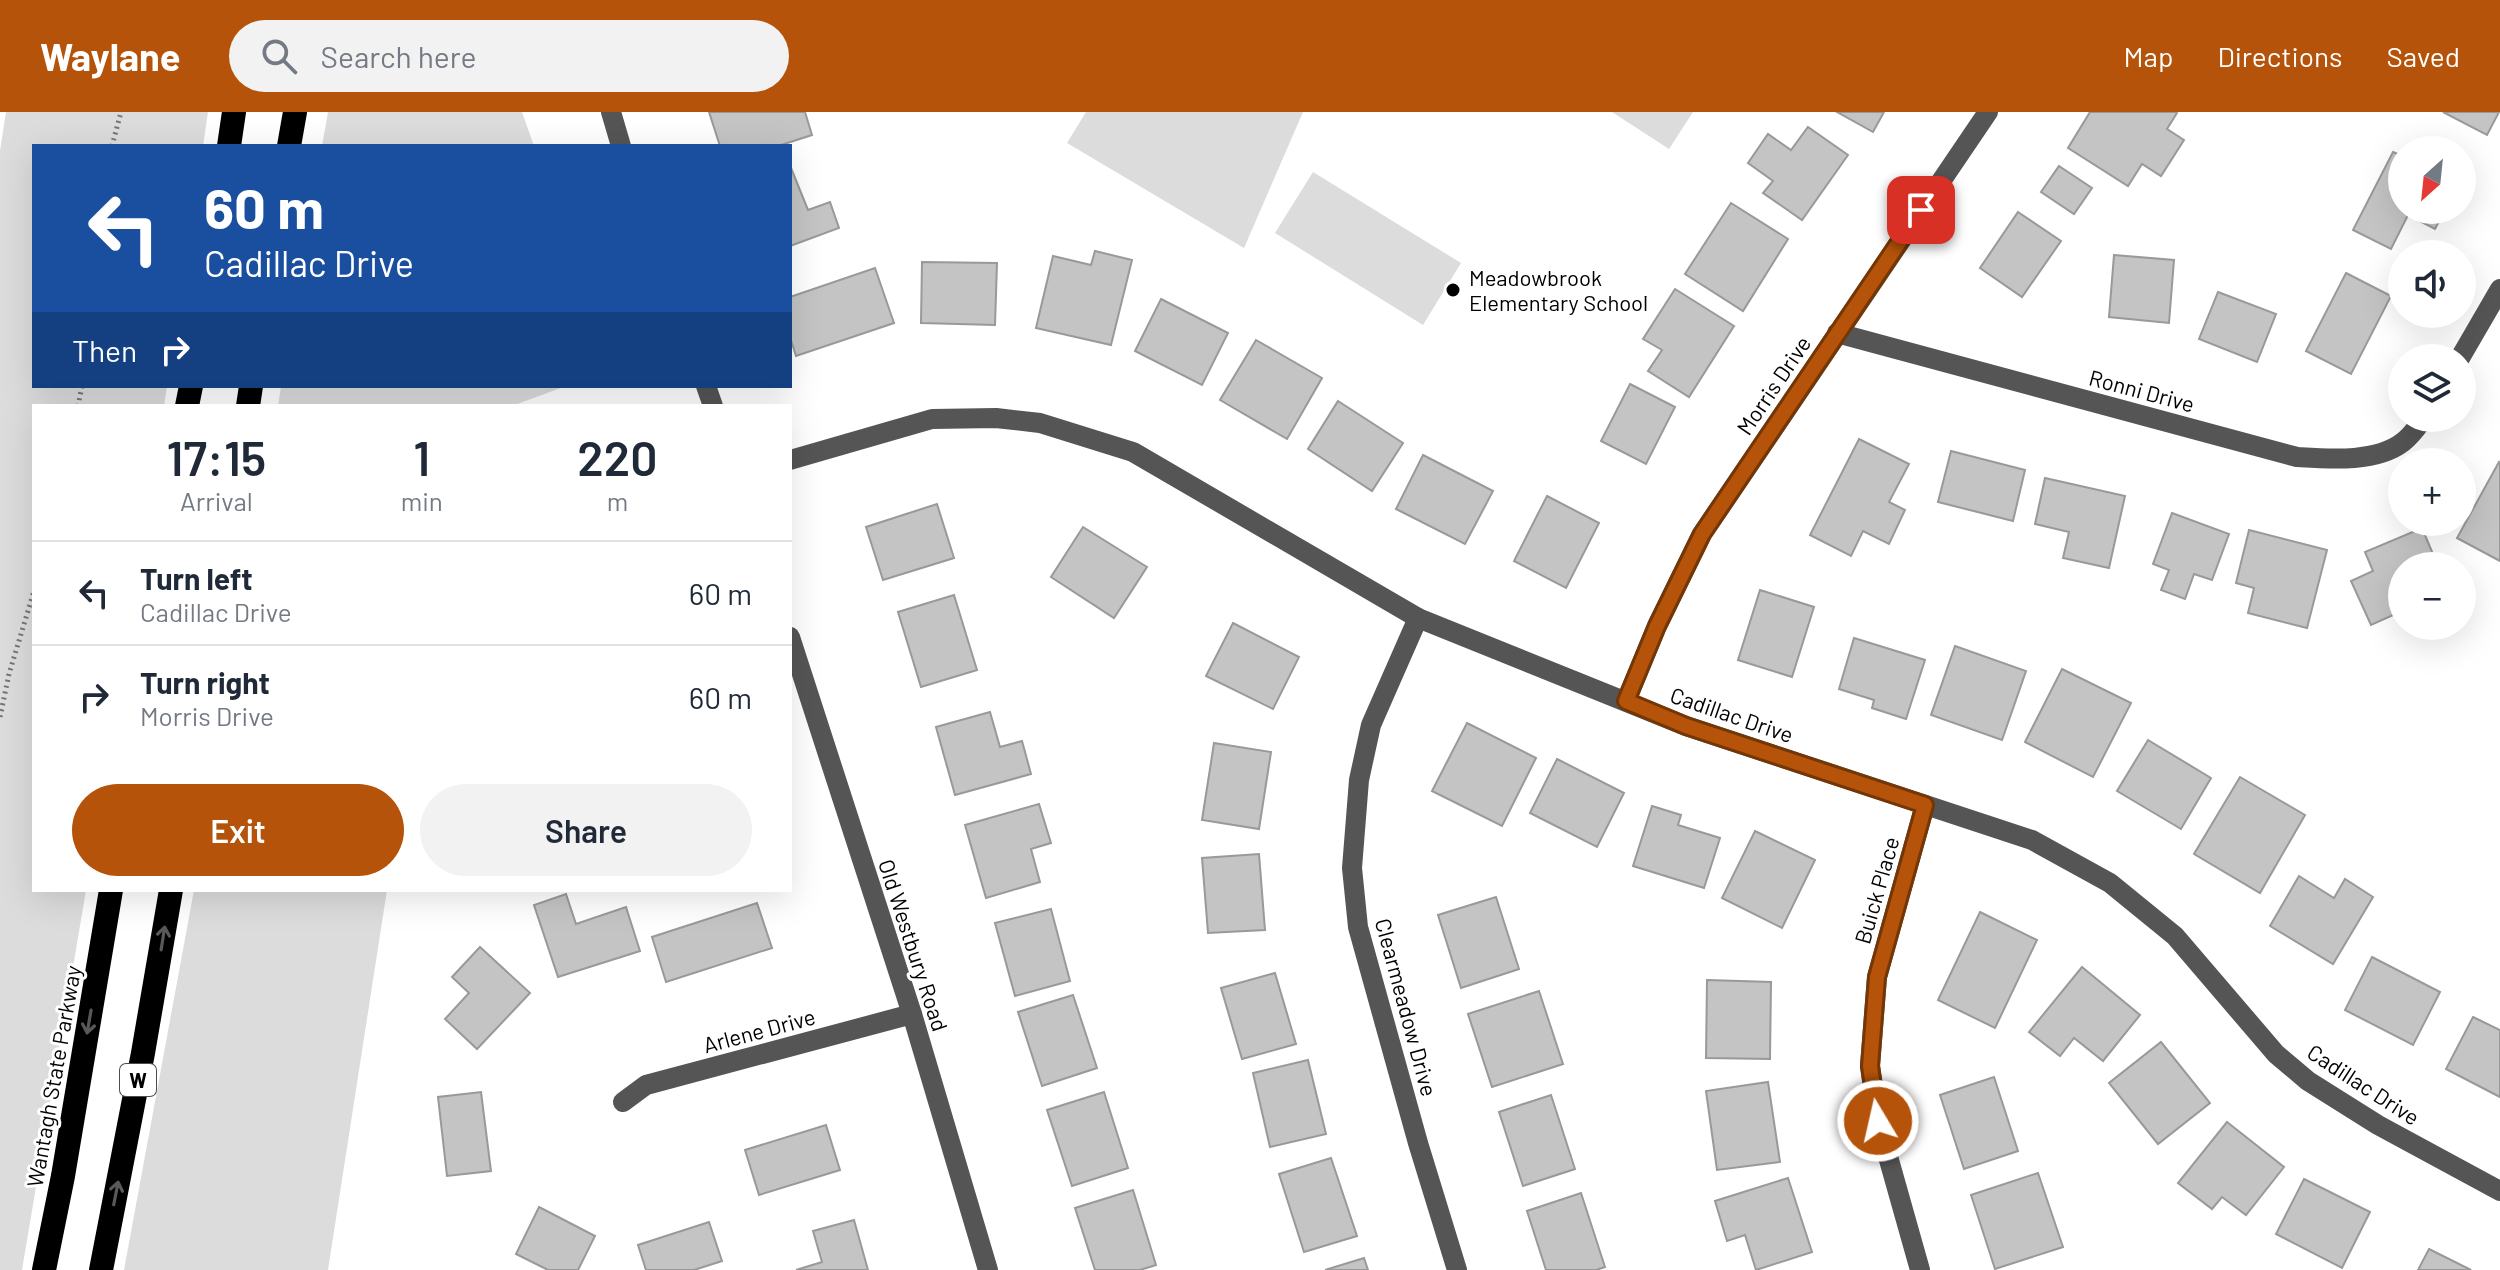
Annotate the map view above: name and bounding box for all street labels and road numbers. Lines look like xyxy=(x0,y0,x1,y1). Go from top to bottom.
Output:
street label: Morris Drive xyxy=(1731,331,1815,439)
street label: Ronni Drive xyxy=(2086,363,2198,417)
street label: Cadillac Drive xyxy=(1667,681,1797,747)
street label: Buick Place xyxy=(1848,833,1904,947)
street label: Old Westbury Road xyxy=(874,856,954,1034)
street label: Clearmeadow Drive xyxy=(1371,915,1443,1099)
street label: Wantagh State Parkway xyxy=(21,963,85,1189)
street label: Arlene Drive xyxy=(700,1003,818,1057)
street label: Cadillac Drive xyxy=(2303,1038,2425,1130)
road number: W xyxy=(120,1064,156,1096)

